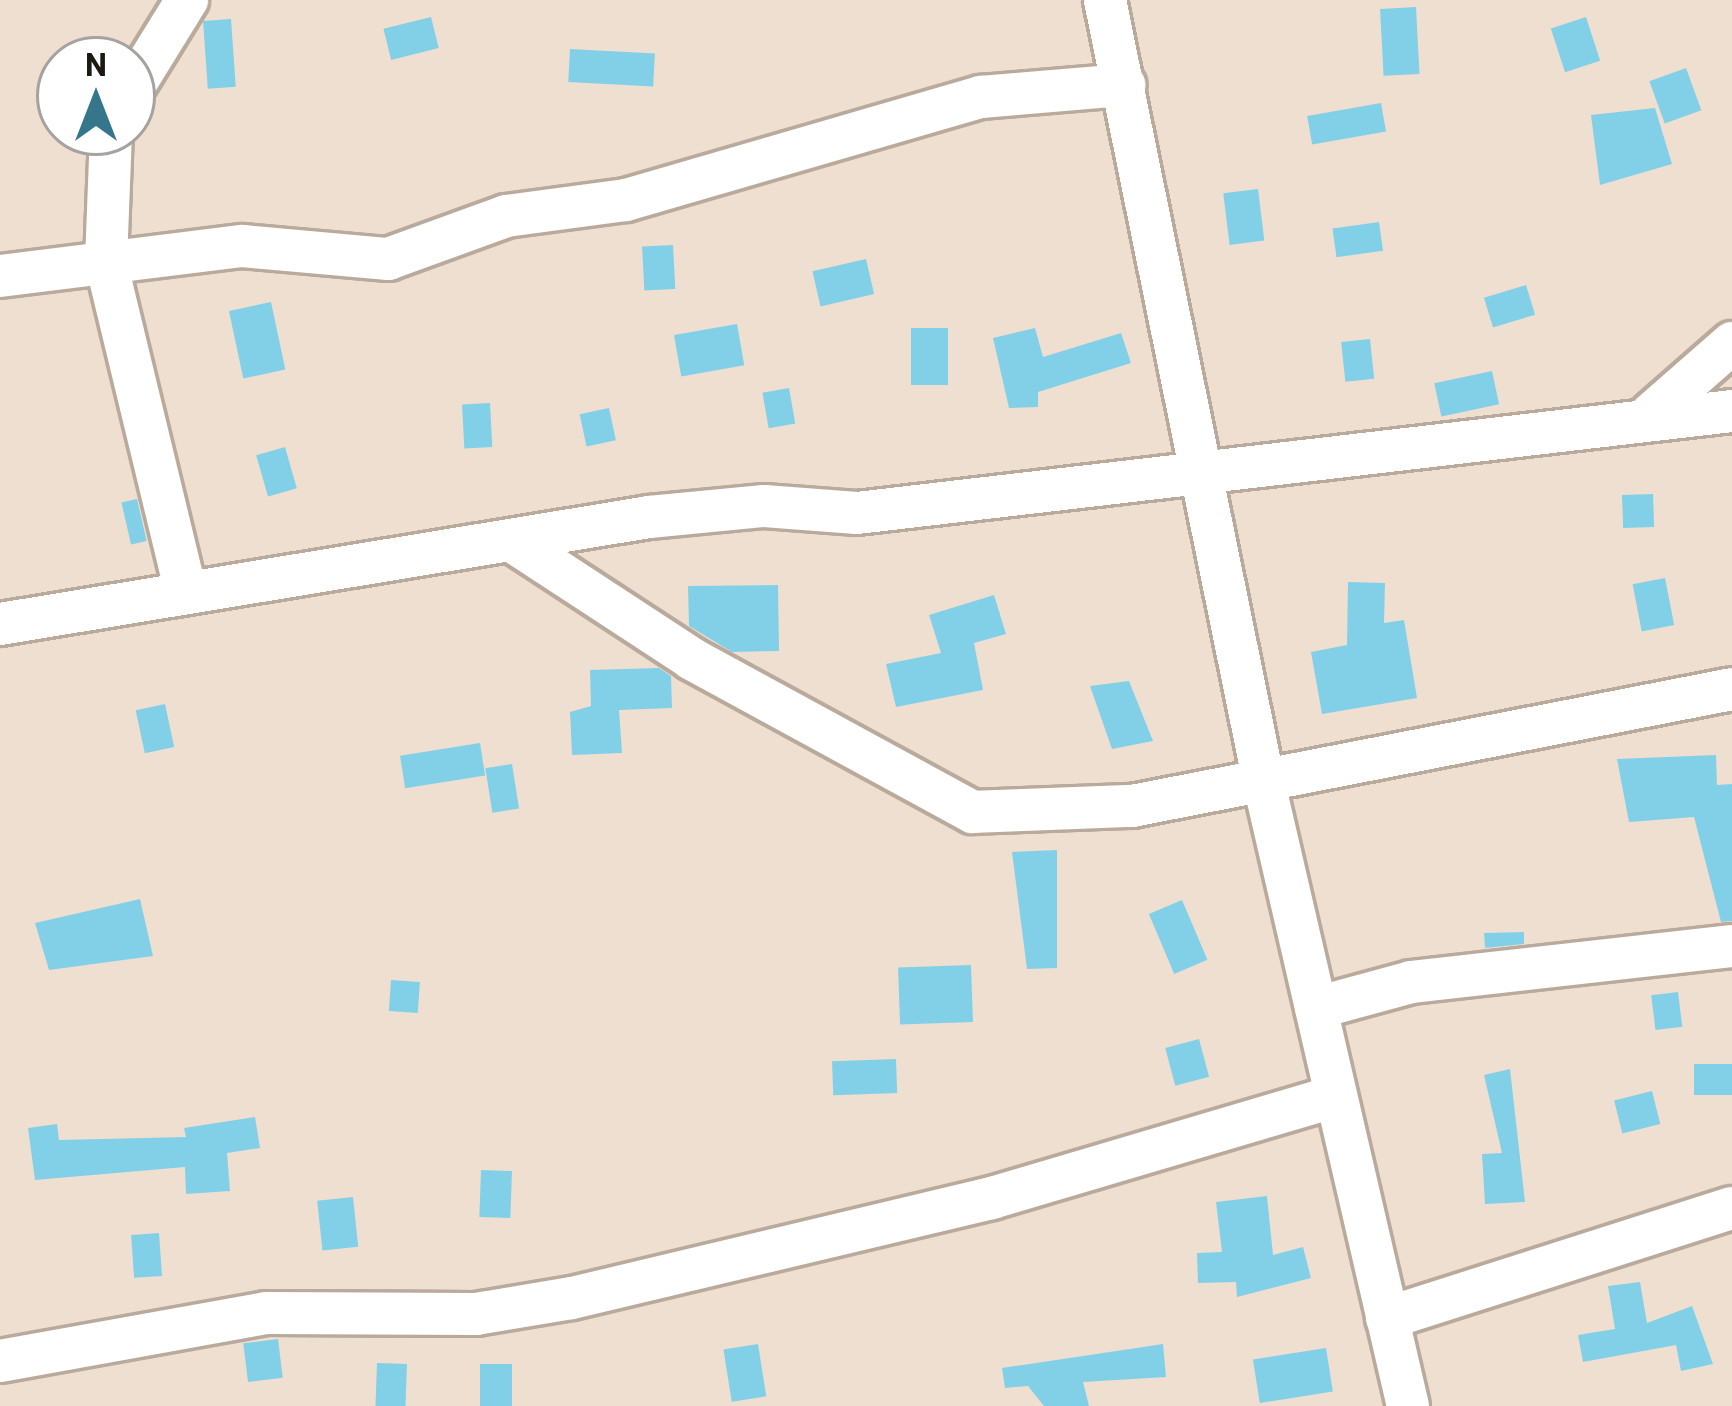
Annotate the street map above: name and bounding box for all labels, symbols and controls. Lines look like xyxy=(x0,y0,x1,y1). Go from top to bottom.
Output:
north arrow xyxy=(36,36,156,156)
text: N xyxy=(85,43,107,83)

